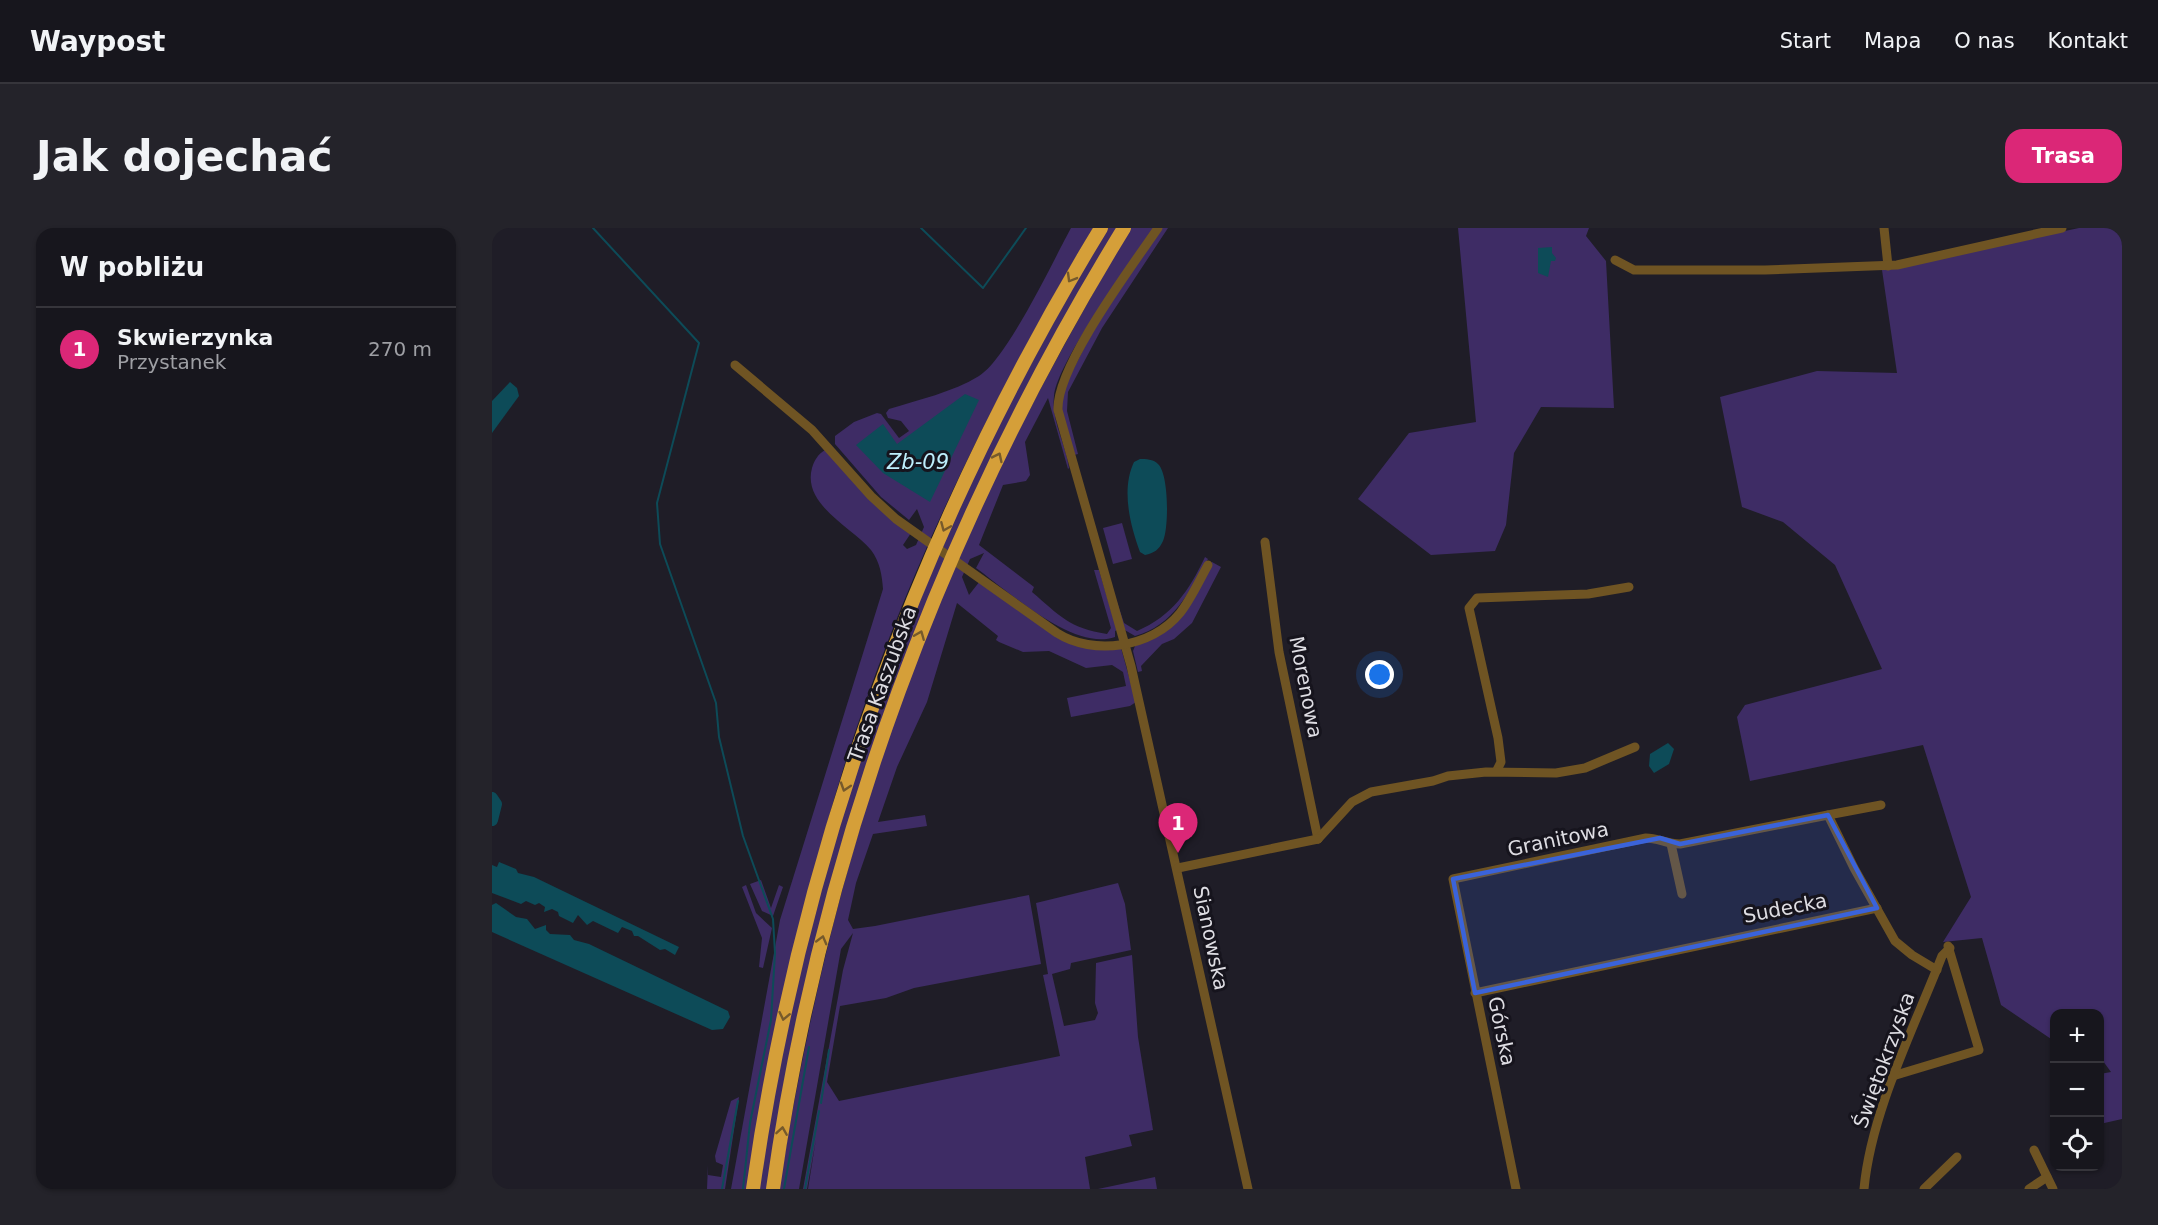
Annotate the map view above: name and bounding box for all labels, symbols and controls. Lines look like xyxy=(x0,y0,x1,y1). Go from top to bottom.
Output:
text: Waypost xyxy=(30,25,166,58)
text: Start xyxy=(1780,29,1831,53)
text: Mapa xyxy=(1864,29,1921,53)
text: O nas xyxy=(1954,29,2015,53)
text: Kontakt xyxy=(2048,29,2128,53)
button: Trasa xyxy=(2005,129,2122,183)
text: Jak dojechać xyxy=(36,132,332,181)
text: W pobliżu xyxy=(60,252,204,282)
one-way arrow xyxy=(1067,272,1079,282)
text: Skwierzynka xyxy=(117,325,273,350)
text: 1 xyxy=(73,337,86,361)
text: 270 m xyxy=(368,337,432,361)
text: Przystanek xyxy=(117,350,226,374)
water label: Zb-09 xyxy=(886,450,949,474)
one-way arrow xyxy=(991,452,1003,463)
one-way arrow xyxy=(940,520,952,531)
street label: Trasa Kaszubska xyxy=(842,603,921,766)
one-way arrow xyxy=(913,630,925,641)
street label: Morenowa xyxy=(1284,634,1328,740)
your location xyxy=(1365,660,1394,689)
one-way arrow xyxy=(840,781,853,792)
pin: 1 xyxy=(1158,804,1198,853)
street label: Granitowa xyxy=(1505,817,1611,861)
street label: Sianowska xyxy=(1188,884,1234,992)
street label: Sudecka xyxy=(1741,888,1829,928)
one-way arrow xyxy=(814,936,827,946)
street label: Świętokrzyska xyxy=(1848,989,1920,1131)
street label: Górska xyxy=(1483,994,1521,1068)
map controls xyxy=(2050,1009,2104,1171)
button: + xyxy=(2050,1009,2104,1063)
one-way arrow xyxy=(778,1011,791,1021)
button: − xyxy=(2050,1063,2104,1117)
button: locate xyxy=(2050,1117,2104,1171)
one-way arrow xyxy=(775,1127,787,1136)

